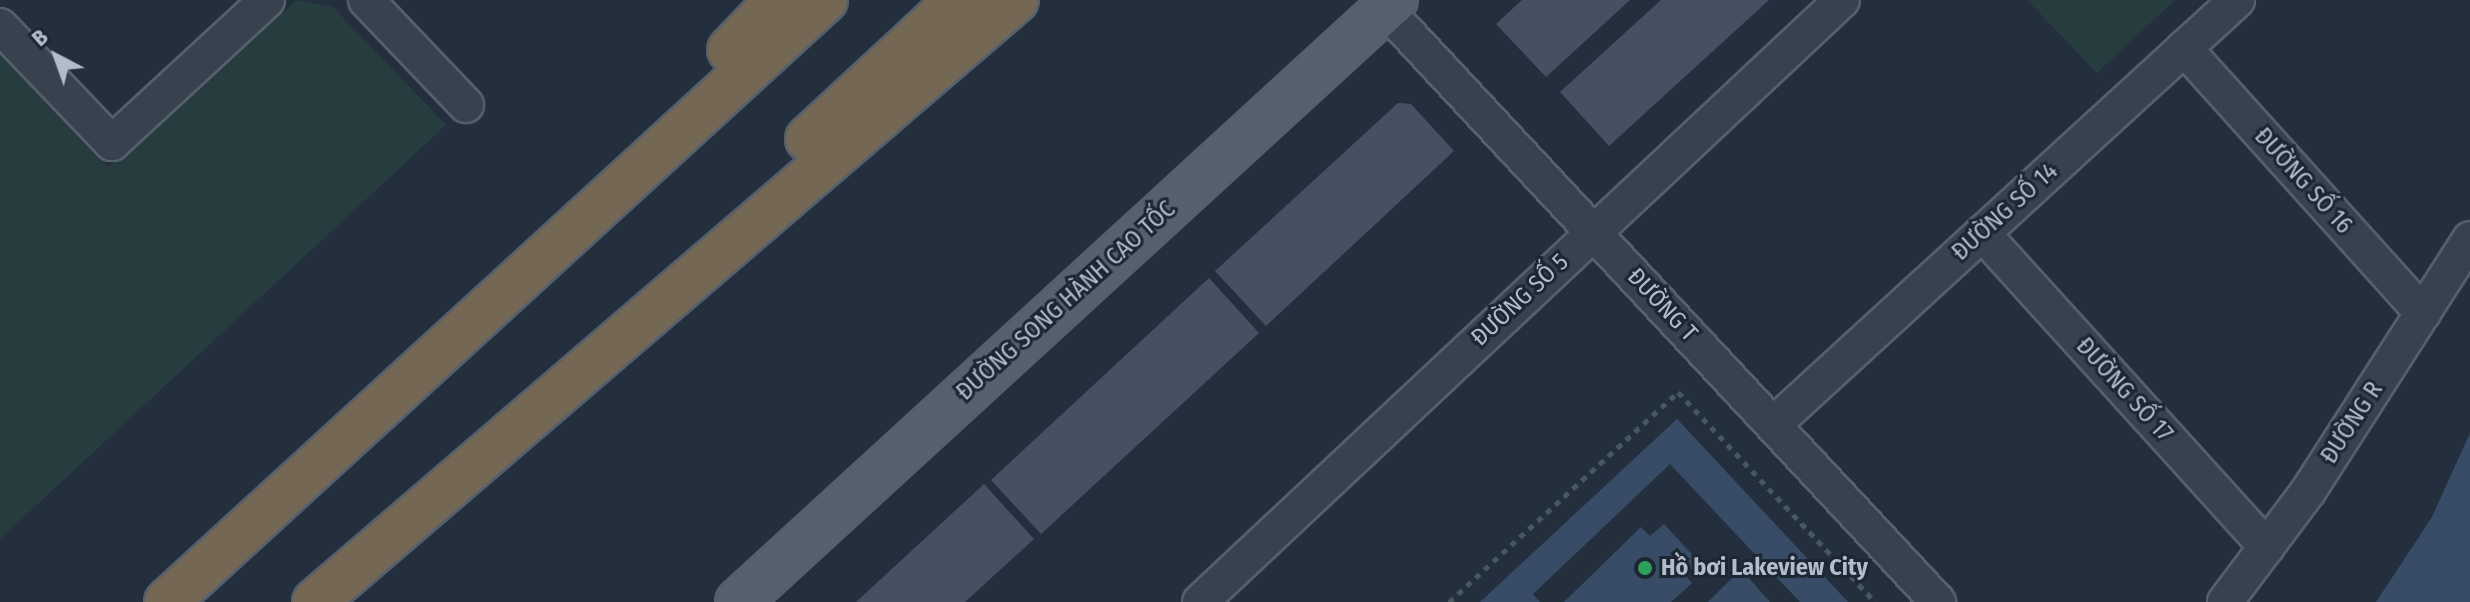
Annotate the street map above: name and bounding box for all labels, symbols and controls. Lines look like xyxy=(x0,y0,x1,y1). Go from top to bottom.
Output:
north arrow xyxy=(16,16,96,96)
text: B xyxy=(26,23,53,52)
street label: ĐƯỜNG SỐ 16 xyxy=(2248,122,2358,240)
street label: ĐƯỜNG SỐ 14 xyxy=(1946,157,2064,267)
street label: ĐƯỜNG SONG HÀNH CAO TỐC xyxy=(951,195,1181,407)
street label: ĐƯỜNG SỐ 5 xyxy=(1466,248,1574,352)
street label: ĐƯỜNG T xyxy=(1621,262,1703,348)
street label: ĐƯỜNG SỐ 17 xyxy=(2070,332,2178,448)
street label: ĐƯỜNG R xyxy=(2315,377,2389,469)
place label: Hồ bơi Lakeview City xyxy=(1661,554,1868,582)
marker: Hồ bơi Lakeview City xyxy=(1636,559,1654,577)

